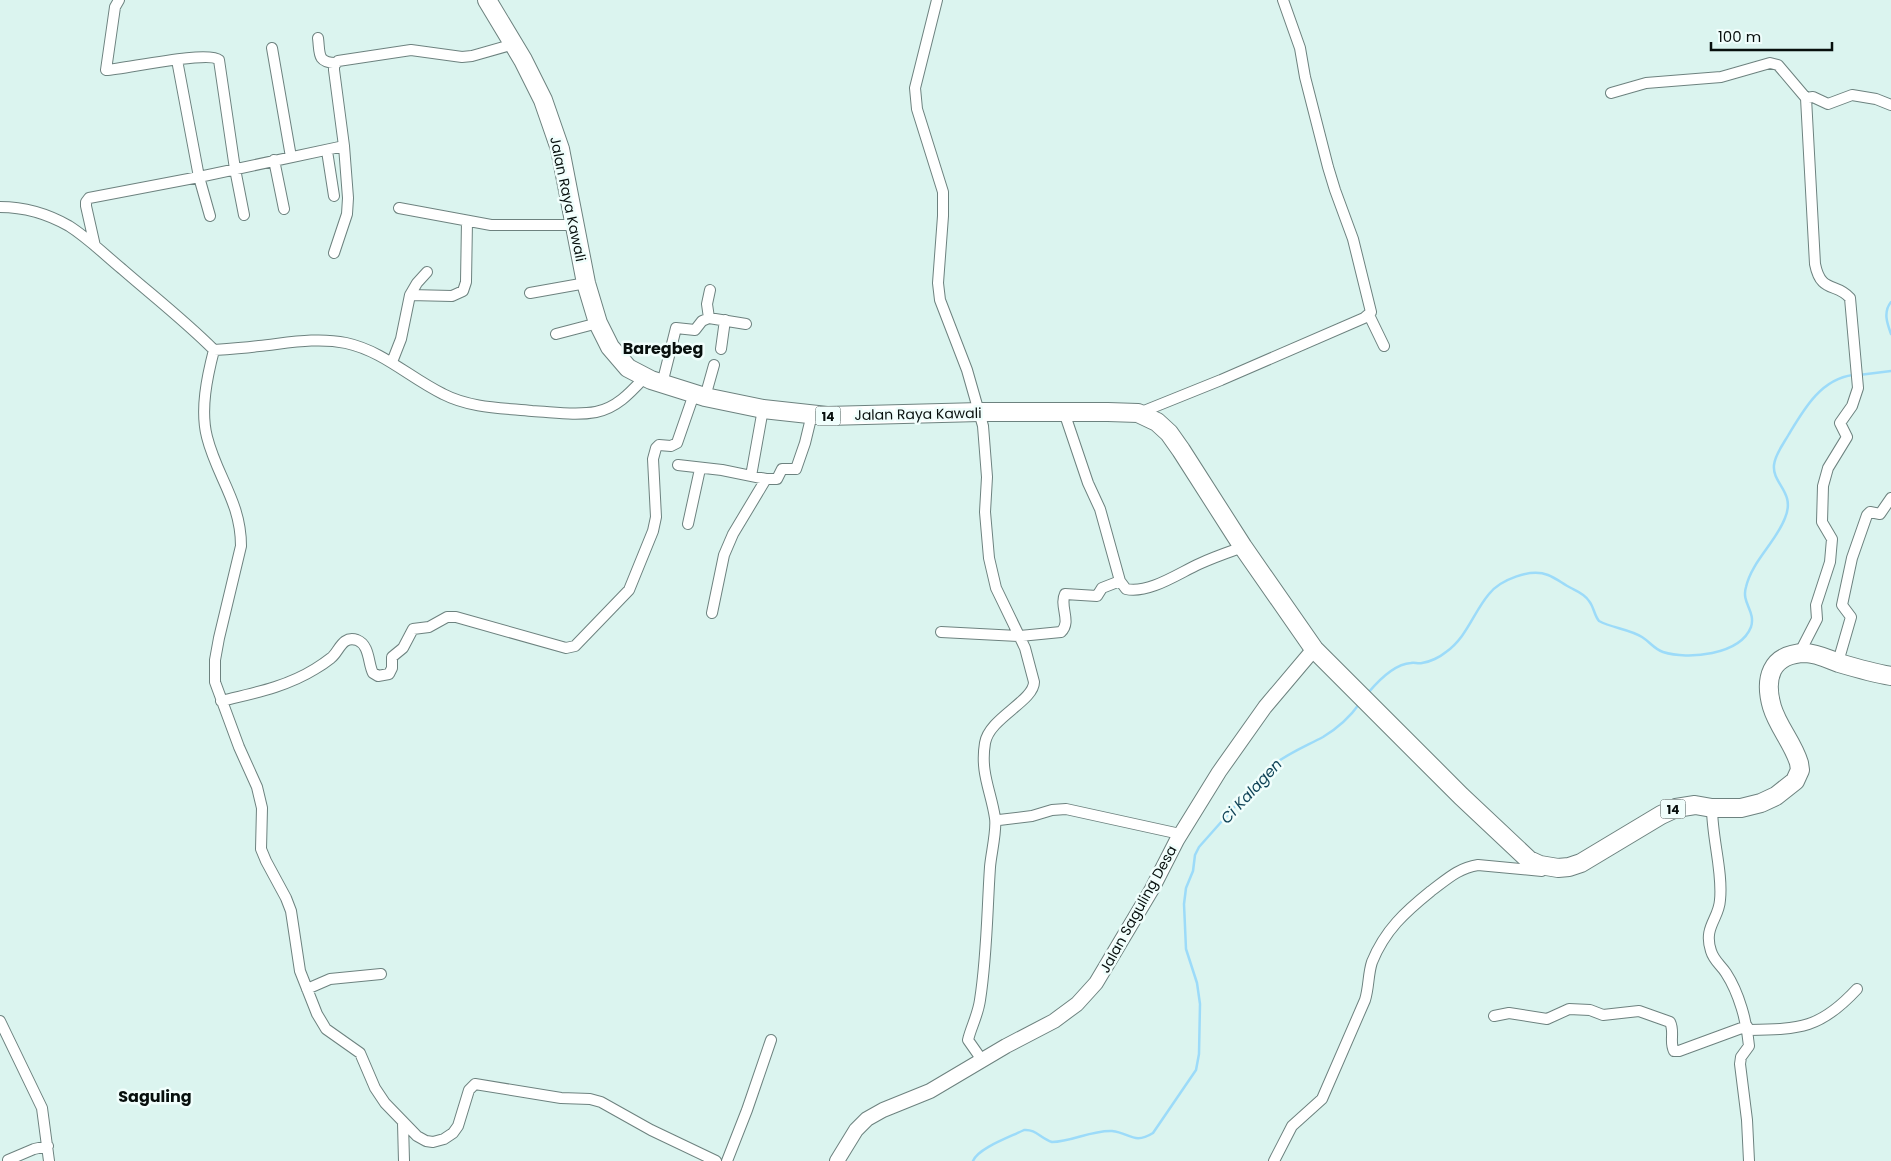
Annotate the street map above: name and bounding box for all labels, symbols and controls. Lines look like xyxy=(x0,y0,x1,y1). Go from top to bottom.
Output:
scale bar xyxy=(1711,20,1832,52)
text: 100 m xyxy=(1718,26,1761,47)
street label: Jalan Raya Kawali xyxy=(545,135,591,263)
district label: Baregbeg xyxy=(623,337,703,360)
street label: Jalan Raya Kawali xyxy=(854,403,982,425)
road number: 14 xyxy=(816,406,840,426)
water label: Ci Kalagen xyxy=(1215,754,1287,828)
road number: 14 xyxy=(1660,800,1686,819)
street label: Jalan Saguling Desa xyxy=(1095,842,1181,976)
district label: Saguling xyxy=(118,1085,192,1108)

